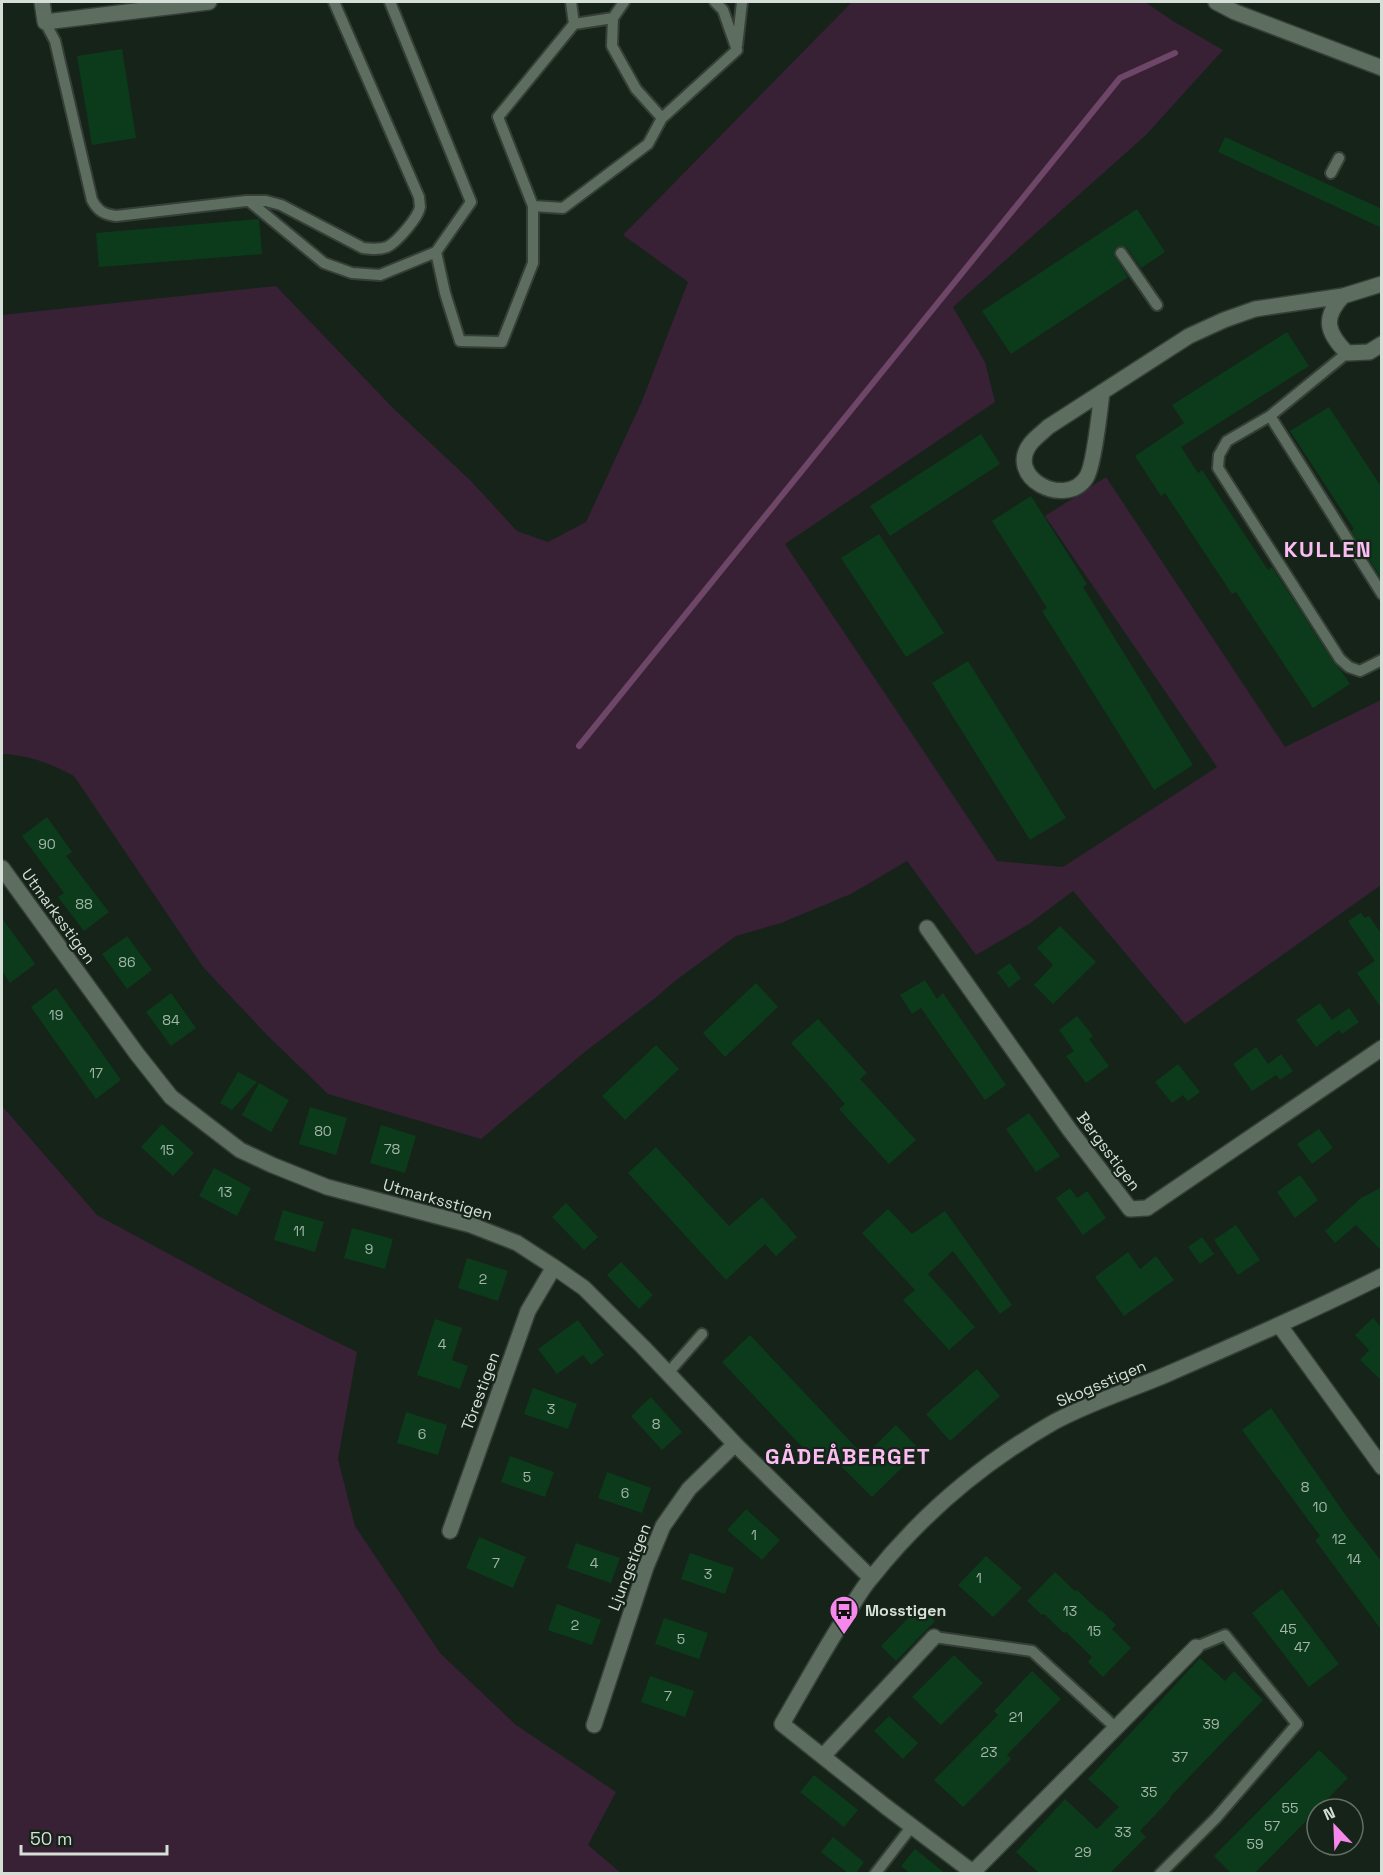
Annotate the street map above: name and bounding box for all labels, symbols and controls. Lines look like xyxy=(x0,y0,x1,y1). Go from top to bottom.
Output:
district label: KULLEN xyxy=(1284,535,1372,563)
house number: 90 xyxy=(38,835,56,853)
street label: Utmarksstigen xyxy=(17,864,100,968)
house number: 88 xyxy=(75,895,93,913)
house number: 86 xyxy=(118,953,136,971)
house number: 19 xyxy=(49,1006,63,1024)
house number: 84 xyxy=(162,1011,180,1029)
house number: 17 xyxy=(89,1064,103,1082)
street label: Bergsstigen xyxy=(1072,1108,1145,1195)
house number: 80 xyxy=(314,1122,332,1140)
house number: 78 xyxy=(384,1140,401,1158)
house number: 15 xyxy=(160,1141,174,1159)
street label: Utmarksstigen xyxy=(381,1174,495,1225)
house number: 13 xyxy=(218,1183,232,1201)
house number: 11 xyxy=(293,1222,305,1240)
house number: 9 xyxy=(365,1240,373,1258)
house number: 2 xyxy=(479,1270,487,1288)
house number: 4 xyxy=(438,1335,447,1353)
street label: Törestigen xyxy=(457,1349,504,1433)
street label: Skogsstigen xyxy=(1053,1355,1149,1412)
house number: 3 xyxy=(547,1400,555,1418)
house number: 8 xyxy=(652,1415,661,1433)
house number: 6 xyxy=(418,1425,426,1443)
district label: GÅDEÅBERGET xyxy=(765,1442,931,1470)
house number: 5 xyxy=(523,1468,531,1486)
house number: 8 xyxy=(1301,1478,1310,1496)
house number: 6 xyxy=(621,1484,629,1502)
house number: 10 xyxy=(1313,1498,1327,1516)
street label: Ljungstigen xyxy=(603,1521,656,1614)
house number: 1 xyxy=(751,1526,757,1544)
house number: 12 xyxy=(1332,1530,1346,1548)
house number: 14 xyxy=(1347,1550,1362,1568)
house number: 7 xyxy=(492,1554,500,1572)
house number: 4 xyxy=(590,1554,599,1572)
house number: 3 xyxy=(704,1565,712,1583)
house number: 1 xyxy=(976,1569,982,1587)
bus stop icon: Mosstigen xyxy=(828,1594,860,1636)
place label: Mosstigen xyxy=(865,1600,946,1621)
house number: 13 xyxy=(1063,1602,1077,1620)
house number: 2 xyxy=(571,1616,579,1634)
house number: 45 xyxy=(1279,1620,1297,1638)
house number: 15 xyxy=(1087,1622,1101,1640)
house number: 5 xyxy=(677,1630,685,1648)
house number: 47 xyxy=(1294,1638,1310,1656)
house number: 7 xyxy=(664,1687,672,1705)
house number: 21 xyxy=(1009,1708,1023,1726)
house number: 39 xyxy=(1202,1715,1220,1733)
house number: 23 xyxy=(981,1743,997,1761)
house number: 37 xyxy=(1172,1748,1188,1766)
house number: 35 xyxy=(1141,1783,1157,1801)
north arrow xyxy=(1305,1797,1365,1857)
house number: 55 xyxy=(1282,1799,1298,1817)
text: N xyxy=(1320,1802,1338,1825)
house number: 57 xyxy=(1264,1817,1280,1835)
scale bar xyxy=(21,1818,166,1856)
house number: 33 xyxy=(1115,1823,1131,1841)
text: 50 m xyxy=(30,1827,72,1850)
house number: 59 xyxy=(1247,1835,1263,1853)
house number: 29 xyxy=(1075,1843,1091,1861)

